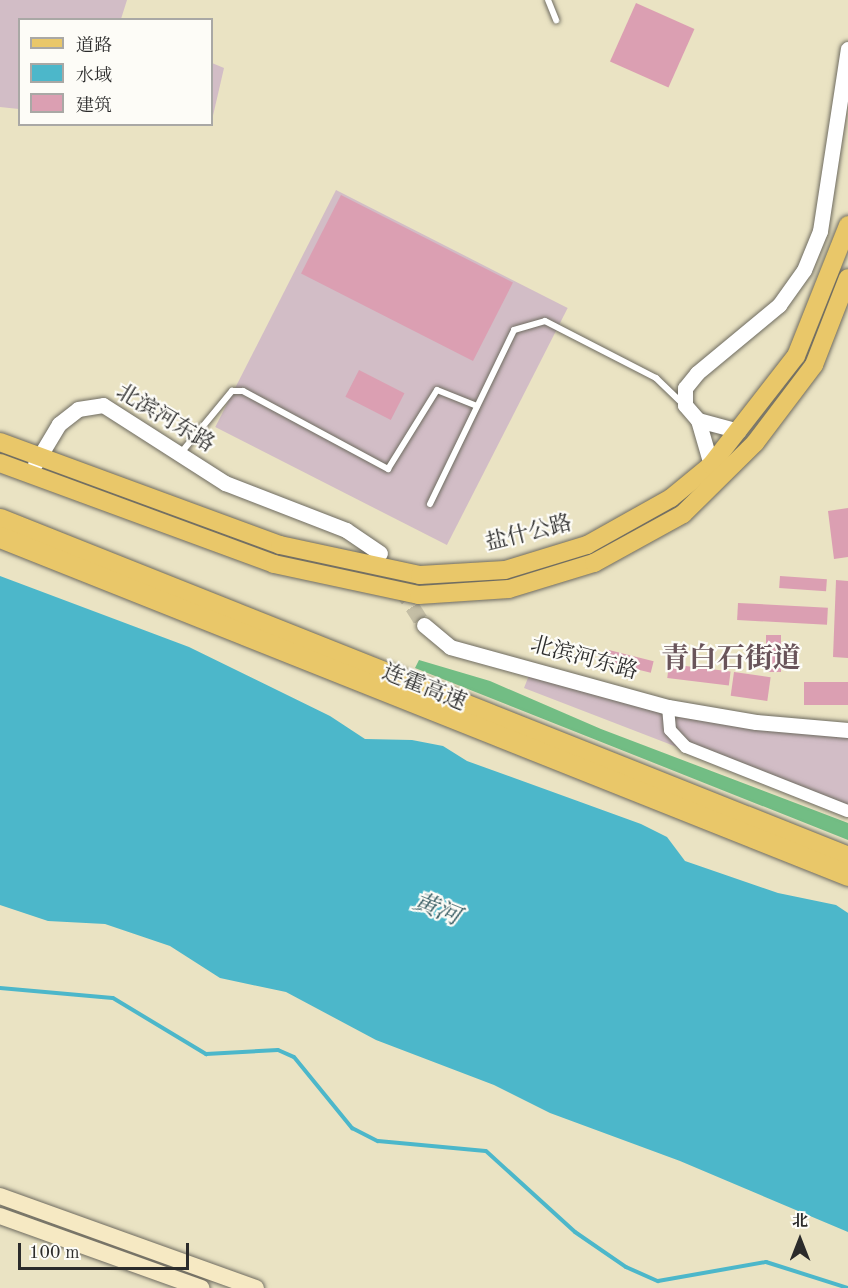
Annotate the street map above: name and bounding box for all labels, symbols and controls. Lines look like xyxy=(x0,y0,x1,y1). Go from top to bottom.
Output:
legend xyxy=(18,18,213,126)
text: 道路 xyxy=(76,37,112,55)
text: 水域 xyxy=(76,67,112,85)
text: 建筑 xyxy=(76,97,112,115)
street label: 北滨河东路 xyxy=(111,379,219,459)
street label: 盐什公路 xyxy=(483,511,575,557)
street label: 北滨河东路 xyxy=(527,632,641,686)
district label: 青白石街道 xyxy=(661,643,801,677)
street label: 连霍高速 xyxy=(378,659,470,717)
water label: 黄河 xyxy=(408,889,464,933)
north arrow xyxy=(770,1210,830,1270)
text: 北 xyxy=(792,1214,808,1230)
scale bar xyxy=(21,1231,192,1269)
text: 100 m xyxy=(29,1244,80,1262)

